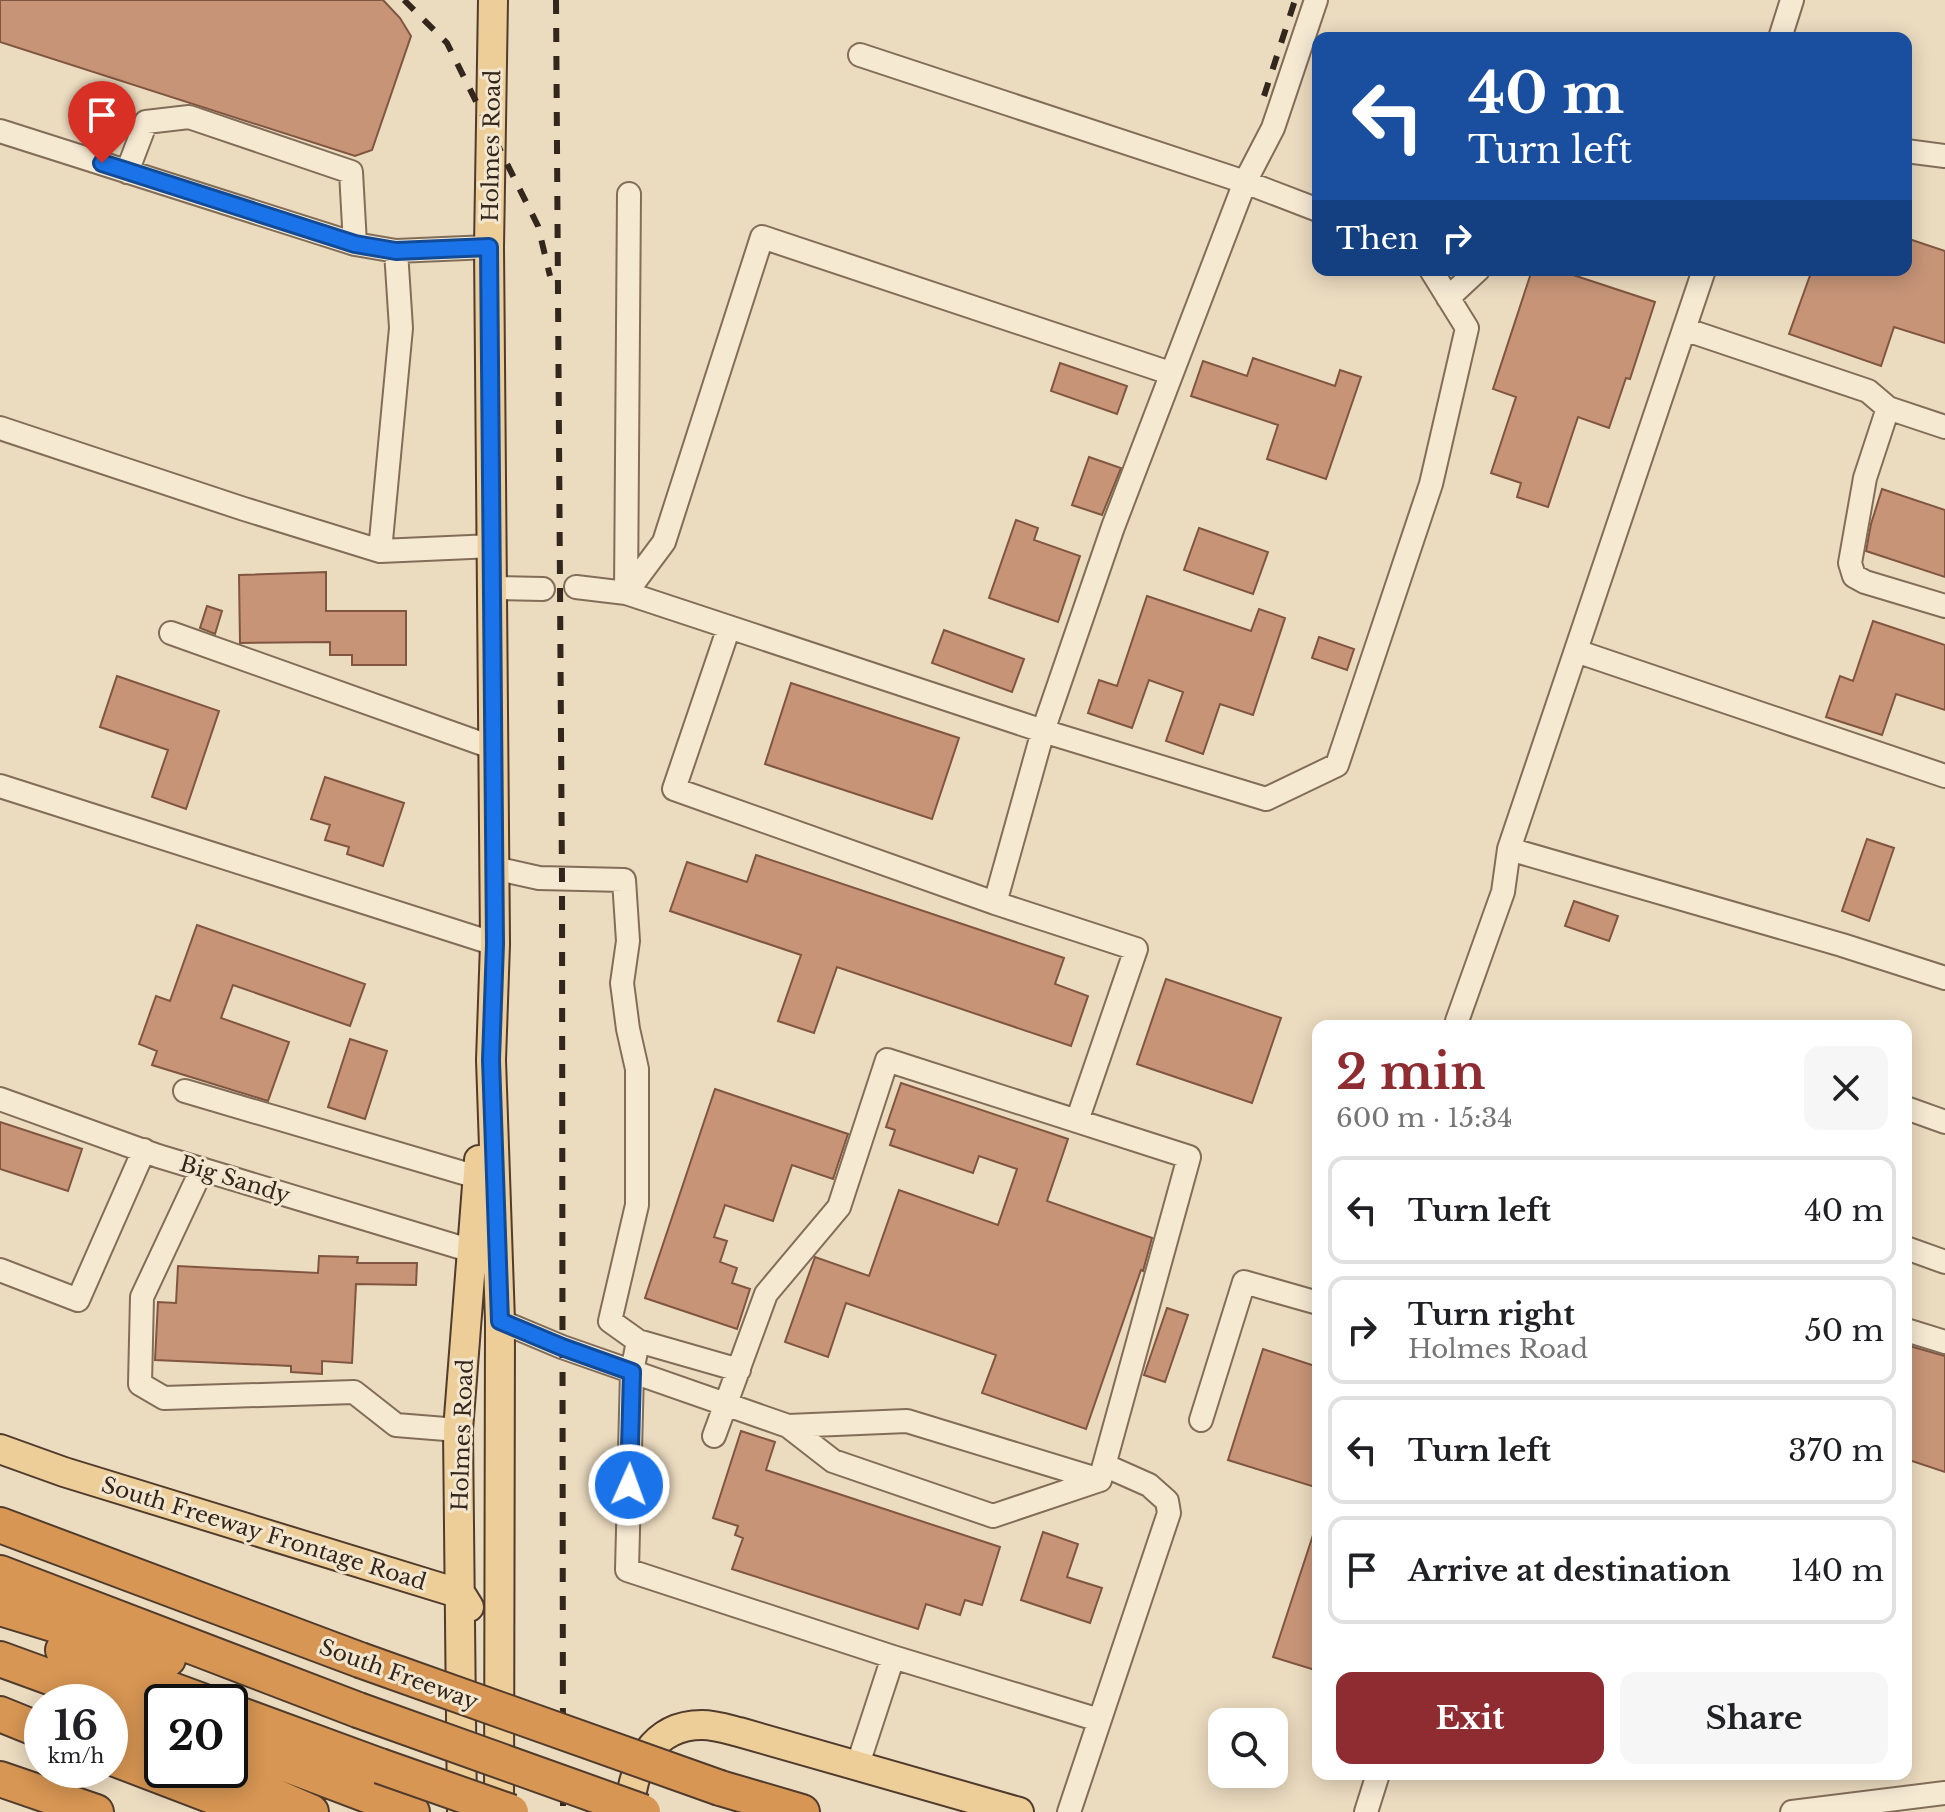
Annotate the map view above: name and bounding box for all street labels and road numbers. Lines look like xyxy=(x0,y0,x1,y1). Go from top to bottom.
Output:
street label: Holmes Road xyxy=(477,69,506,222)
street label: Big Sandy xyxy=(176,1150,293,1209)
street label: Holmes Road xyxy=(446,1358,479,1512)
street label: South Freeway Frontage Road xyxy=(98,1471,430,1596)
street label: South Freeway xyxy=(316,1633,482,1716)

